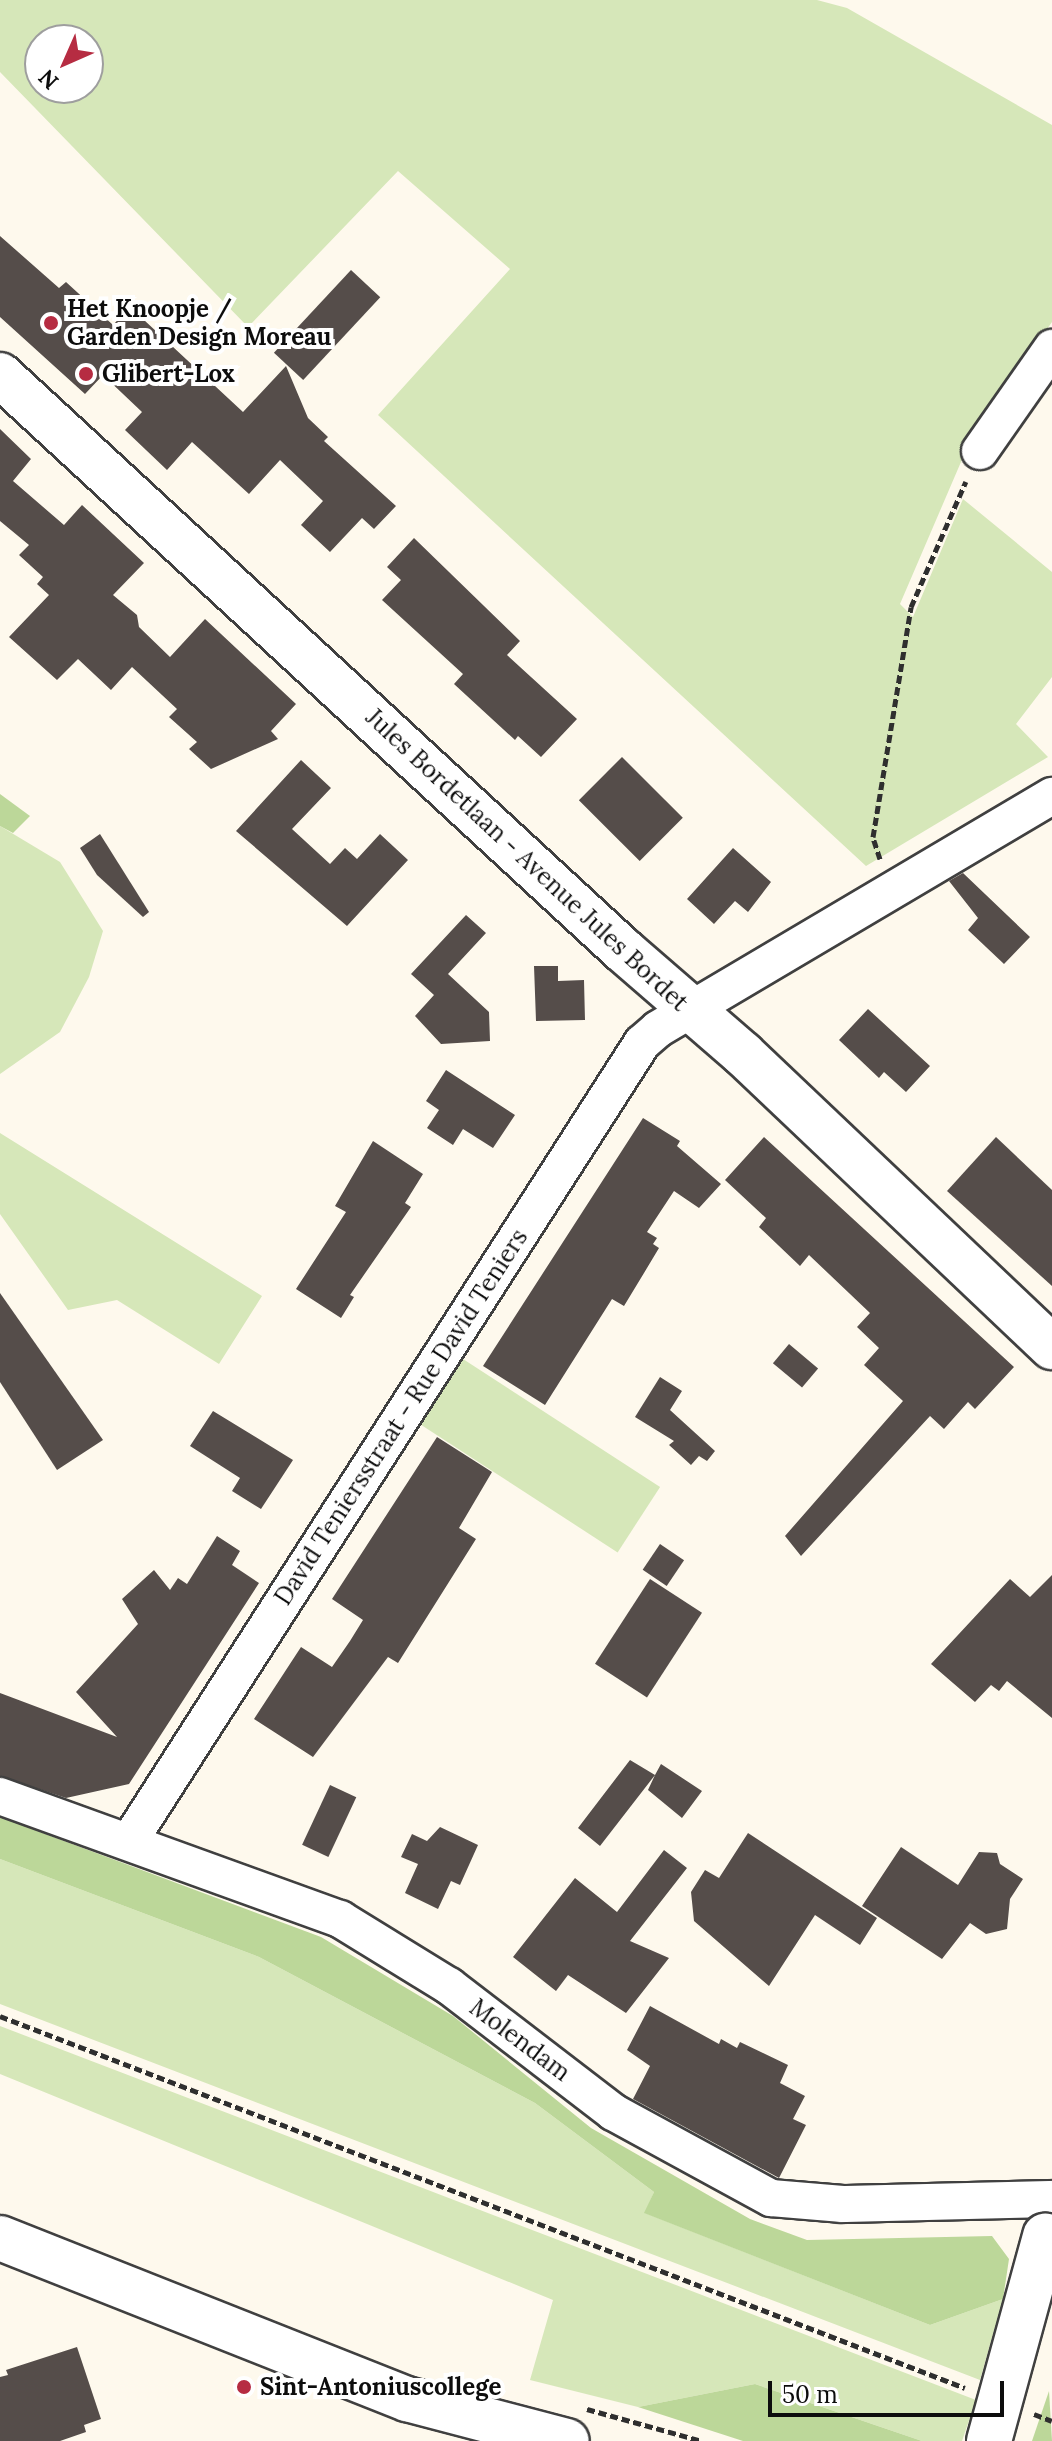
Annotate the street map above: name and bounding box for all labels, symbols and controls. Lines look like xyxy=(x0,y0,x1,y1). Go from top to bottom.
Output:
north arrow xyxy=(24,24,104,104)
text: N xyxy=(33,64,64,95)
place label: Het Knoopje / Garden Design Moreau xyxy=(67,295,331,351)
marker: Het Knoopje / Garden Design Moreau xyxy=(42,314,60,332)
place label: Glibert-Lox xyxy=(102,360,235,388)
marker: Glibert-Lox xyxy=(77,365,95,383)
street label: Jules Bordetlaan - Avenue Jules Bordet xyxy=(360,703,694,1017)
street label: David Teniersstraat - Rue David Teniers xyxy=(268,1224,534,1610)
street label: Molendam xyxy=(464,1993,576,2087)
scale bar xyxy=(772,2365,1008,2415)
place label: Sint-Antoniuscollege xyxy=(260,2373,501,2401)
marker: Sint-Antoniuscollege xyxy=(235,2378,253,2396)
text: 50 m xyxy=(782,2379,838,2410)

